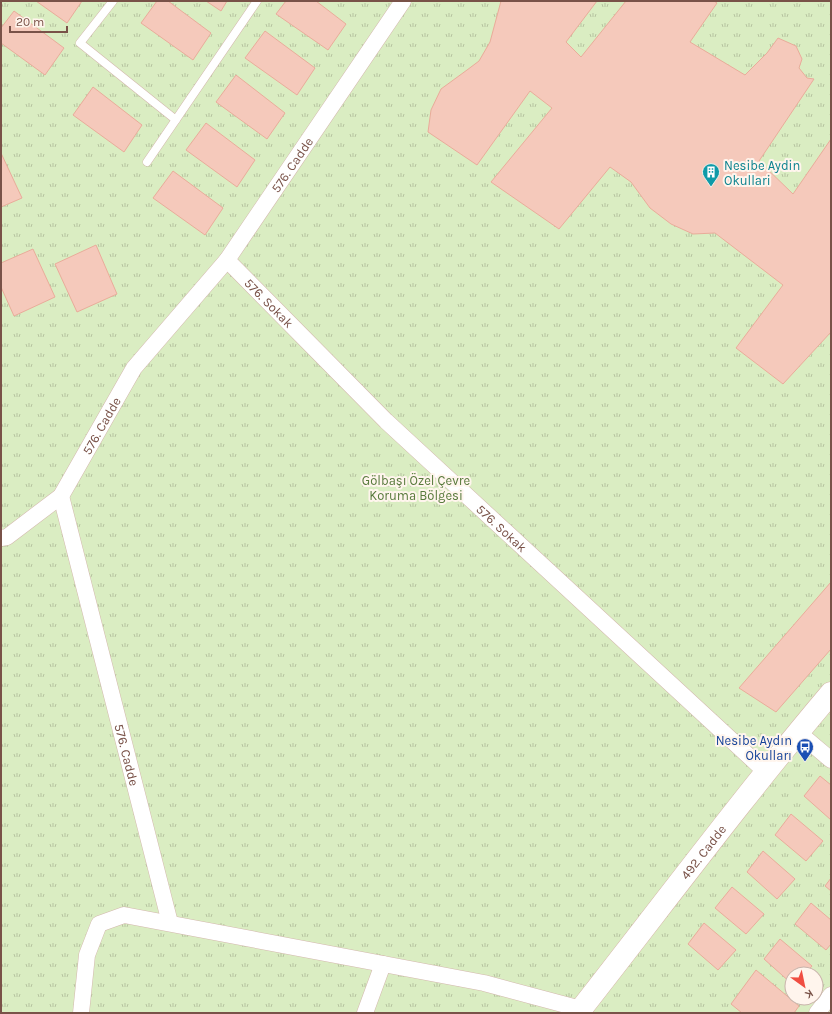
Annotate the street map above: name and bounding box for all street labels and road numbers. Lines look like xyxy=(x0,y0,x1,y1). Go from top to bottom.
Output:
street label: 576. Cadde xyxy=(268,134,316,195)
street label: 576. Sokak xyxy=(242,275,297,330)
street label: 576. Cadde xyxy=(79,394,124,457)
street label: 576. Sokak xyxy=(474,501,530,555)
street label: 576. Cadde xyxy=(112,722,142,788)
street label: 492. Cadde xyxy=(677,821,729,882)

